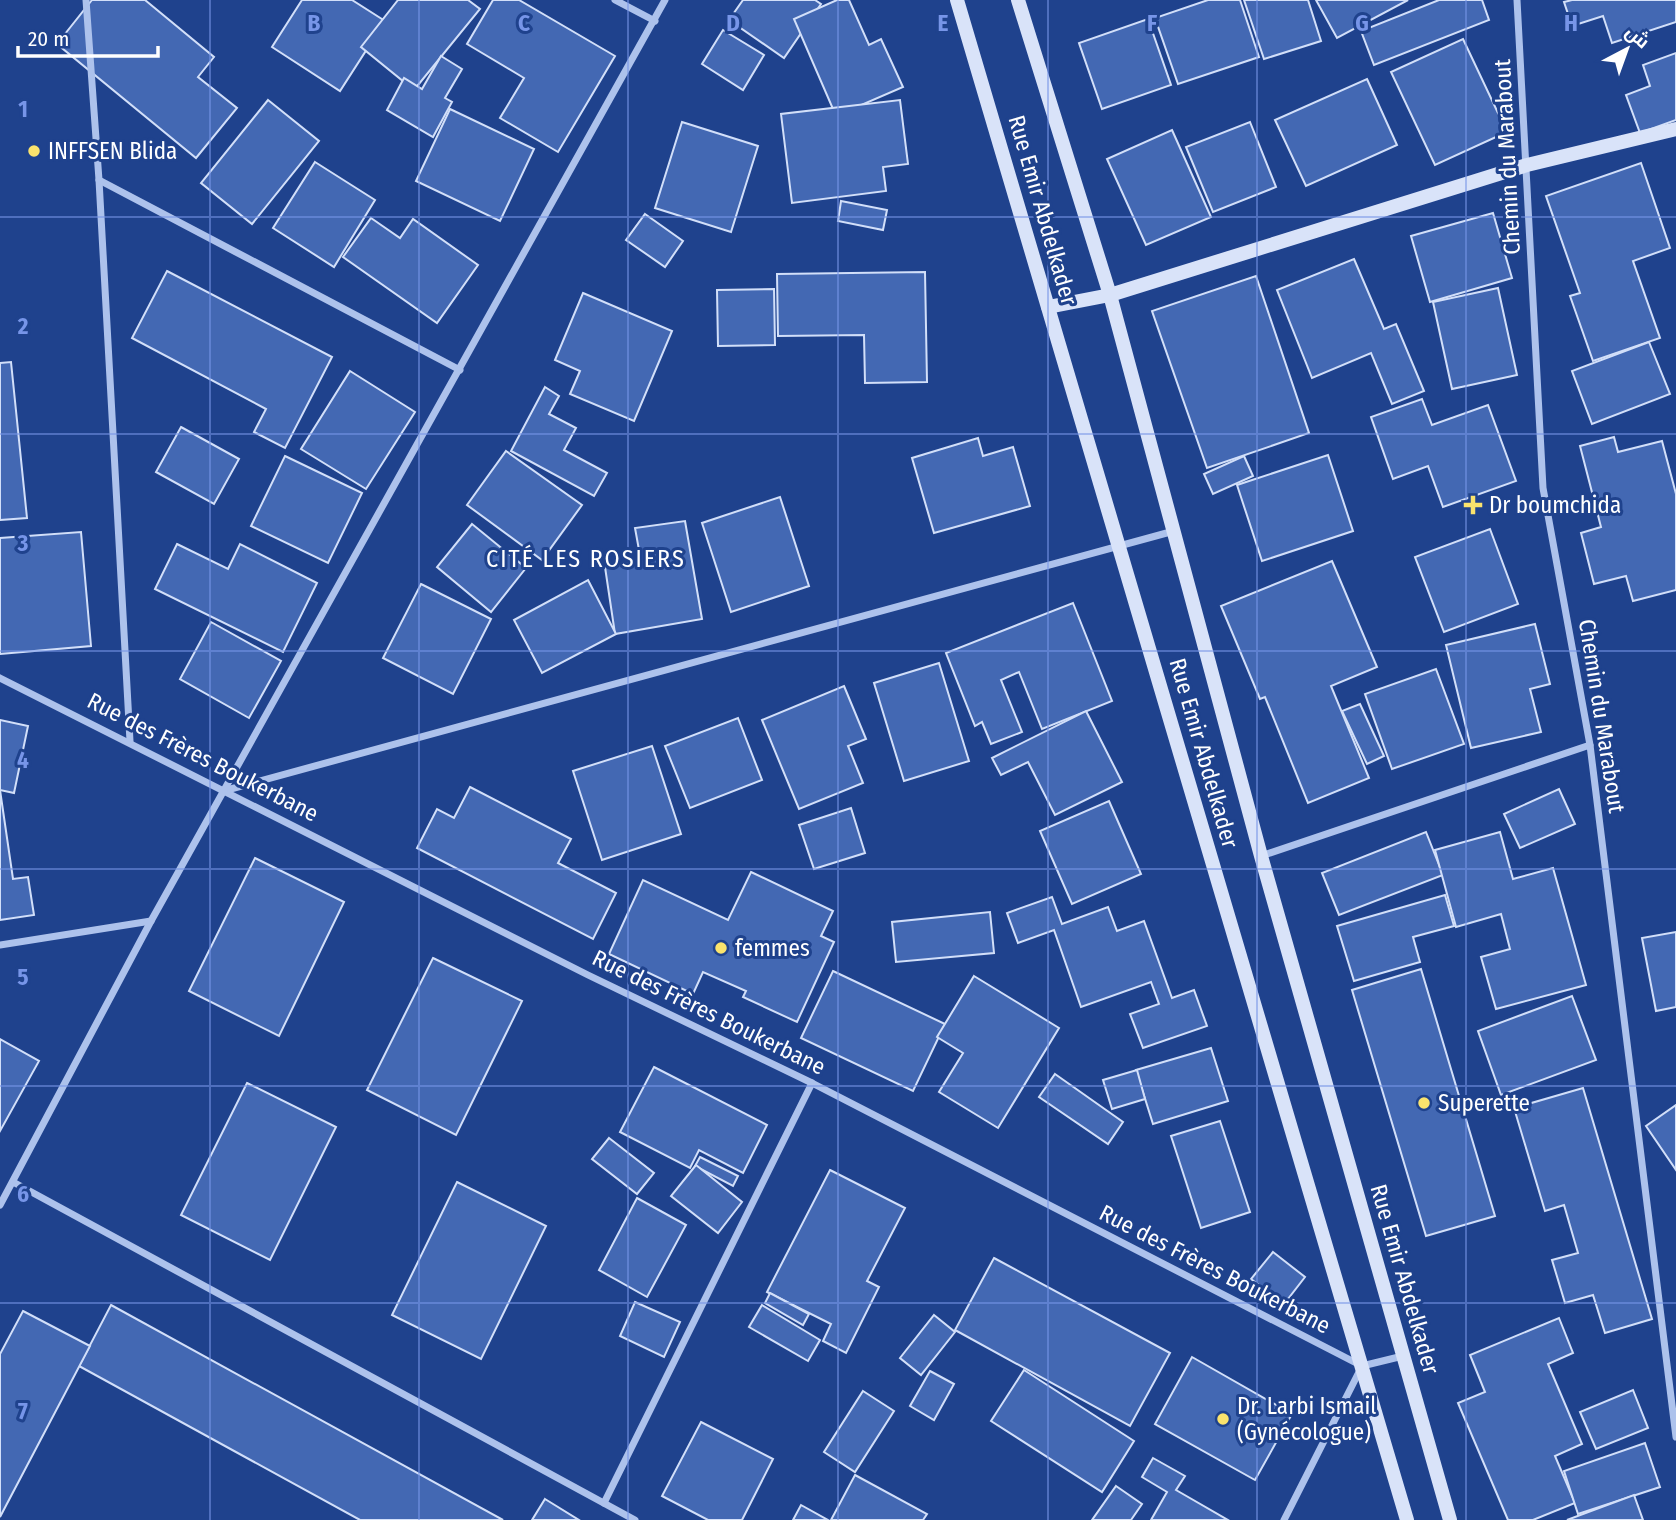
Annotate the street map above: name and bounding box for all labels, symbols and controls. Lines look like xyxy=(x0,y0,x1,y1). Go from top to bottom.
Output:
text: B xyxy=(308,9,321,37)
text: C xyxy=(518,9,530,37)
text: D xyxy=(726,9,740,37)
text: E xyxy=(938,9,949,37)
text: F xyxy=(1147,9,1157,37)
text: G xyxy=(1355,9,1369,37)
text: H xyxy=(1564,9,1578,37)
scale bar xyxy=(18,14,158,58)
north arrow xyxy=(1592,14,1662,84)
text: ش xyxy=(1621,20,1655,53)
text: 20 m xyxy=(28,26,69,52)
street label: Chemin du Marabout xyxy=(1488,58,1526,256)
text: 1 xyxy=(18,95,28,123)
street label: Rue Emir Abdelkader xyxy=(1002,112,1084,308)
place label: INFFSEN Blida xyxy=(48,137,177,165)
marker: INFFSEN Blida xyxy=(26,143,42,159)
text: 2 xyxy=(17,312,29,340)
place label: Dr boumchida xyxy=(1489,491,1621,519)
marker: Dr boumchida xyxy=(1463,495,1483,515)
text: 3 xyxy=(17,529,29,557)
district label: CITÉ LES ROSIERS xyxy=(486,544,686,573)
street label: Chemin du Marabout xyxy=(1573,617,1631,815)
street label: Rue Emir Abdelkader xyxy=(1163,655,1245,851)
street label: Rue des Frères Boukerbane xyxy=(83,687,323,827)
text: 4 xyxy=(17,746,29,774)
place label: femmes xyxy=(735,934,810,962)
marker: femmes xyxy=(713,940,729,956)
street label: Rue des Frères Boukerbane xyxy=(588,943,830,1081)
text: 5 xyxy=(17,963,29,991)
place label: Superette xyxy=(1438,1089,1530,1117)
marker: Superette xyxy=(1416,1095,1432,1111)
text: 6 xyxy=(17,1180,29,1208)
street label: Rue Emir Abdelkader xyxy=(1364,1181,1446,1377)
street label: Rue des Frères Boukerbane xyxy=(1095,1199,1335,1339)
place label: Dr. Larbi Ismail (Gynécologue) xyxy=(1237,1392,1376,1446)
text: 7 xyxy=(18,1397,28,1425)
marker: Dr. Larbi Ismail (Gynécologue) xyxy=(1215,1411,1231,1427)

